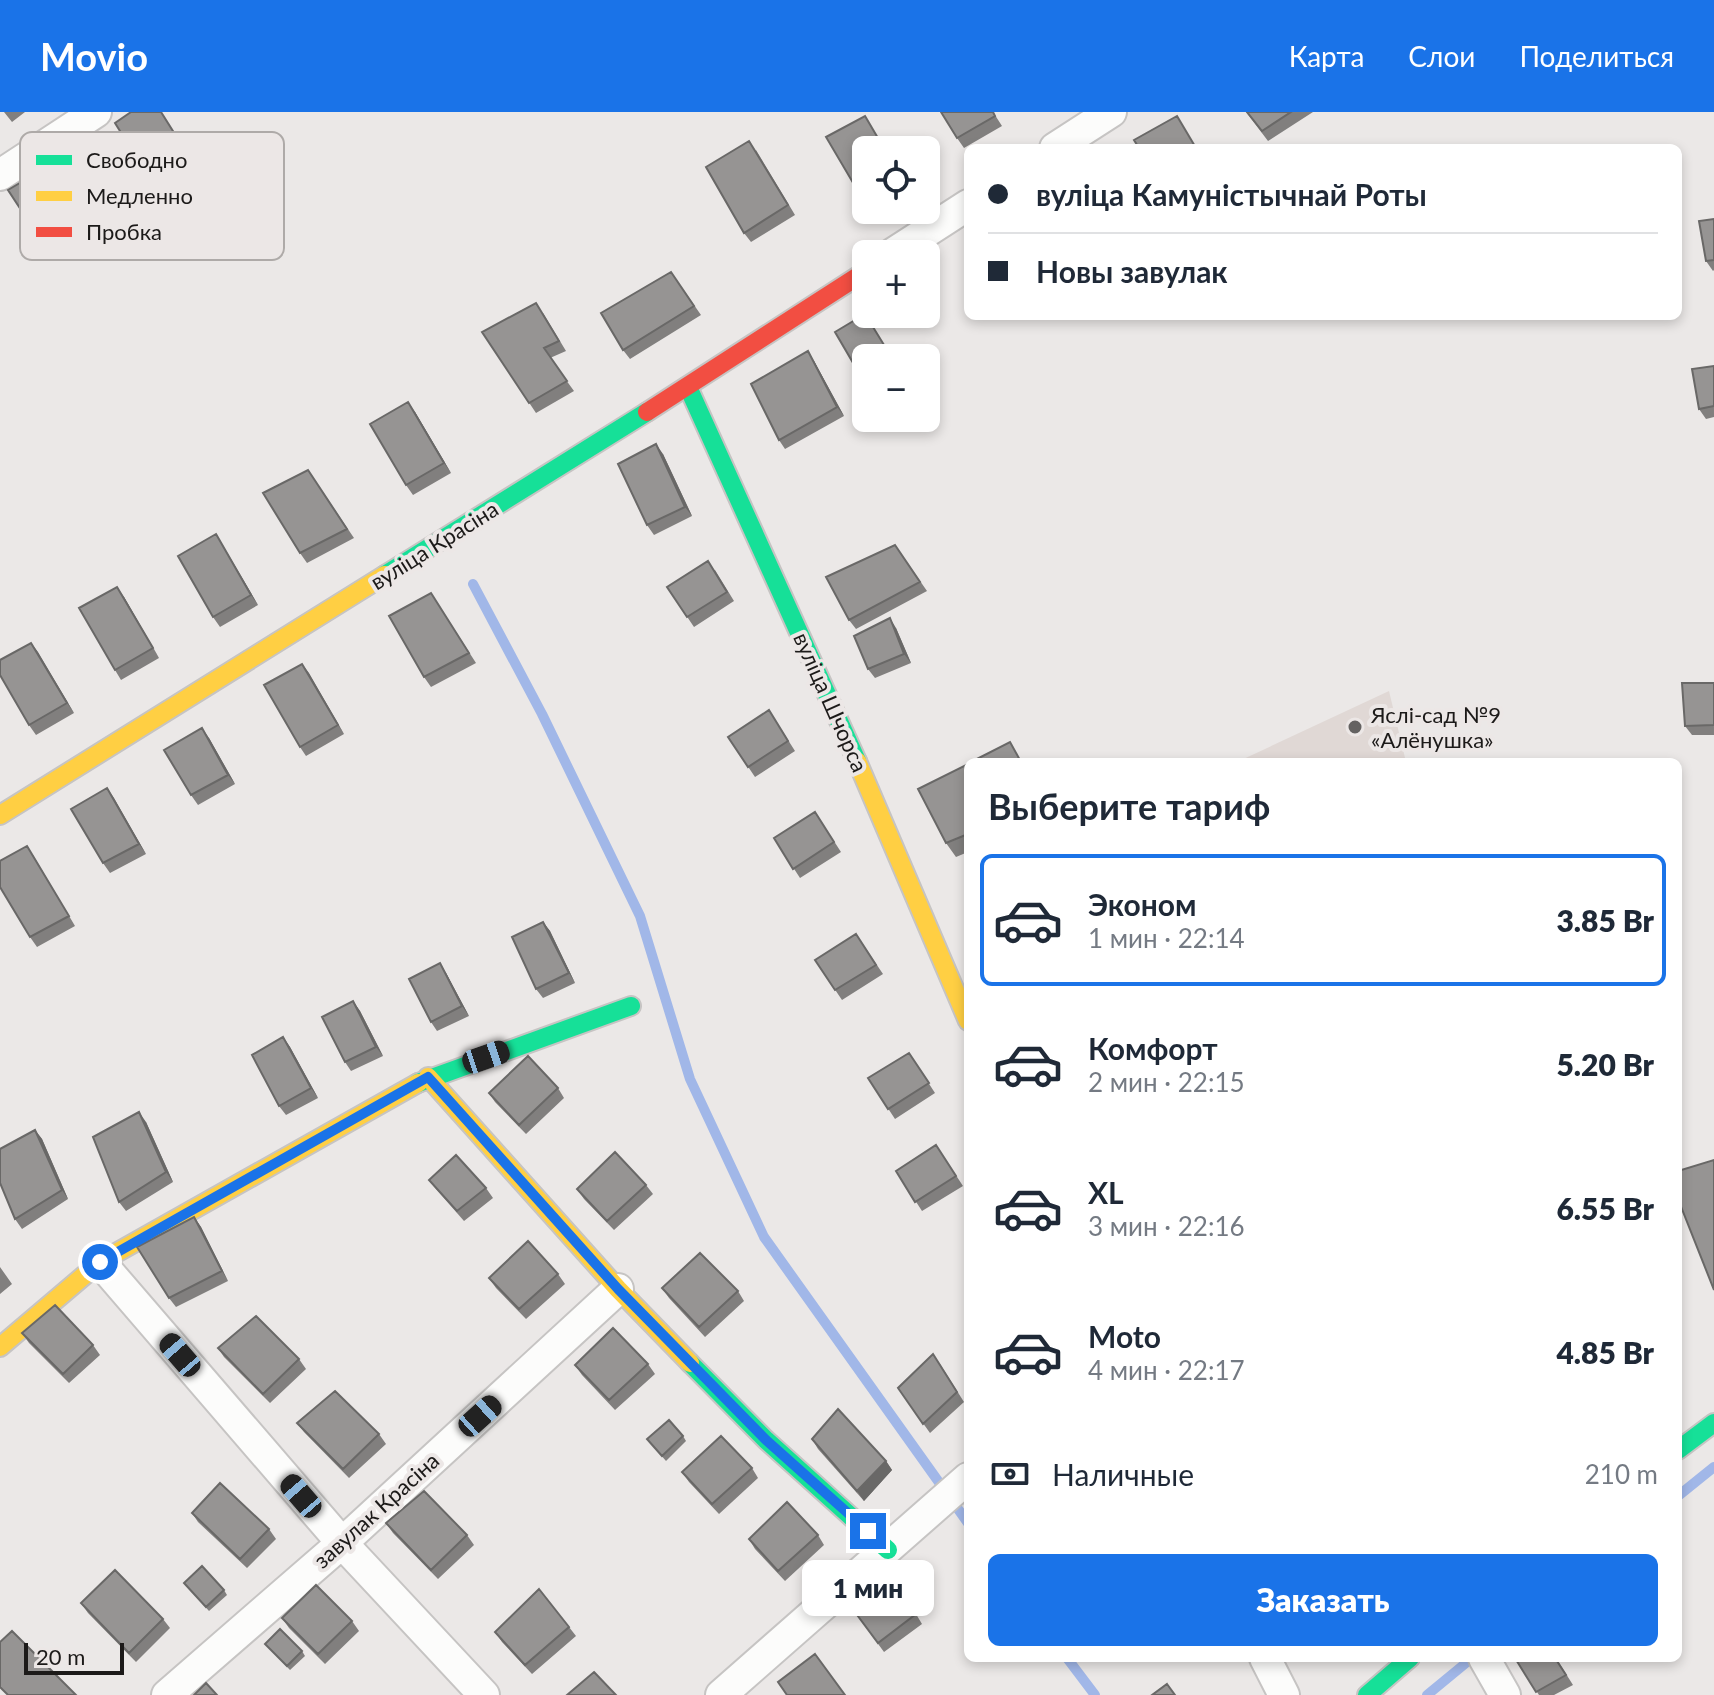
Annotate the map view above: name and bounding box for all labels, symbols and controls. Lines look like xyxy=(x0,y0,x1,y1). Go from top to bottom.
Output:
text: Movio xyxy=(40,33,148,79)
text: Карта xyxy=(1289,39,1364,73)
text: Слои xyxy=(1408,39,1475,73)
text: Поделиться xyxy=(1519,39,1674,73)
legend xyxy=(20,132,284,260)
map controls xyxy=(852,136,940,432)
button: locate xyxy=(852,136,940,224)
text: Свободно xyxy=(86,146,187,173)
text: вуліца Камуністычнай Роты xyxy=(1036,176,1427,212)
text: Медленно xyxy=(86,182,193,209)
text: Пробка xyxy=(86,218,162,245)
button: + xyxy=(852,240,940,328)
text: Новы завулак xyxy=(1036,253,1228,289)
button: − xyxy=(852,344,940,432)
street label: вуліца Красіна xyxy=(365,495,503,595)
street label: вуліца Шчорса xyxy=(788,628,874,776)
place label: Яслі-сад №9 «Алёнушка» xyxy=(1370,701,1501,753)
marker: Яслі-сад №9 «Алёнушка» xyxy=(1346,718,1364,736)
text: Выберите тариф xyxy=(988,784,1270,828)
icon: car xyxy=(992,884,1064,956)
text: Эконом xyxy=(1088,886,1197,922)
text: 3.85 Br xyxy=(1556,902,1654,938)
text: 1 мин · 22:14 xyxy=(1088,922,1245,954)
icon: car xyxy=(992,1028,1064,1100)
text: Комфорт xyxy=(1088,1030,1218,1066)
car xyxy=(459,1038,513,1076)
text: 5.20 Br xyxy=(1556,1046,1654,1082)
text: 2 мин · 22:15 xyxy=(1088,1066,1245,1098)
icon: car xyxy=(992,1172,1064,1244)
text: XL xyxy=(1088,1174,1124,1210)
text: 6.55 Br xyxy=(1556,1190,1654,1226)
text: 3 мин · 22:16 xyxy=(1088,1210,1245,1242)
route start xyxy=(82,1244,118,1280)
icon: car xyxy=(992,1316,1064,1388)
text: Moto xyxy=(1088,1318,1161,1354)
car xyxy=(155,1329,205,1381)
text: 4.85 Br xyxy=(1556,1334,1654,1370)
text: 4 мин · 22:17 xyxy=(1088,1354,1245,1386)
car xyxy=(454,1391,506,1441)
street label: завулак Красіна xyxy=(308,1447,444,1573)
icon: cash xyxy=(988,1452,1032,1496)
text: Наличные xyxy=(1052,1456,1194,1492)
text: 210 m xyxy=(1585,1458,1658,1490)
car xyxy=(276,1470,326,1522)
route end xyxy=(850,1513,886,1549)
button: Заказать xyxy=(988,1554,1658,1646)
callout: 1 мин xyxy=(802,1559,934,1615)
text: 1 мин xyxy=(833,1572,903,1604)
scale bar xyxy=(24,1639,124,1675)
text: 20 m xyxy=(36,1643,85,1670)

